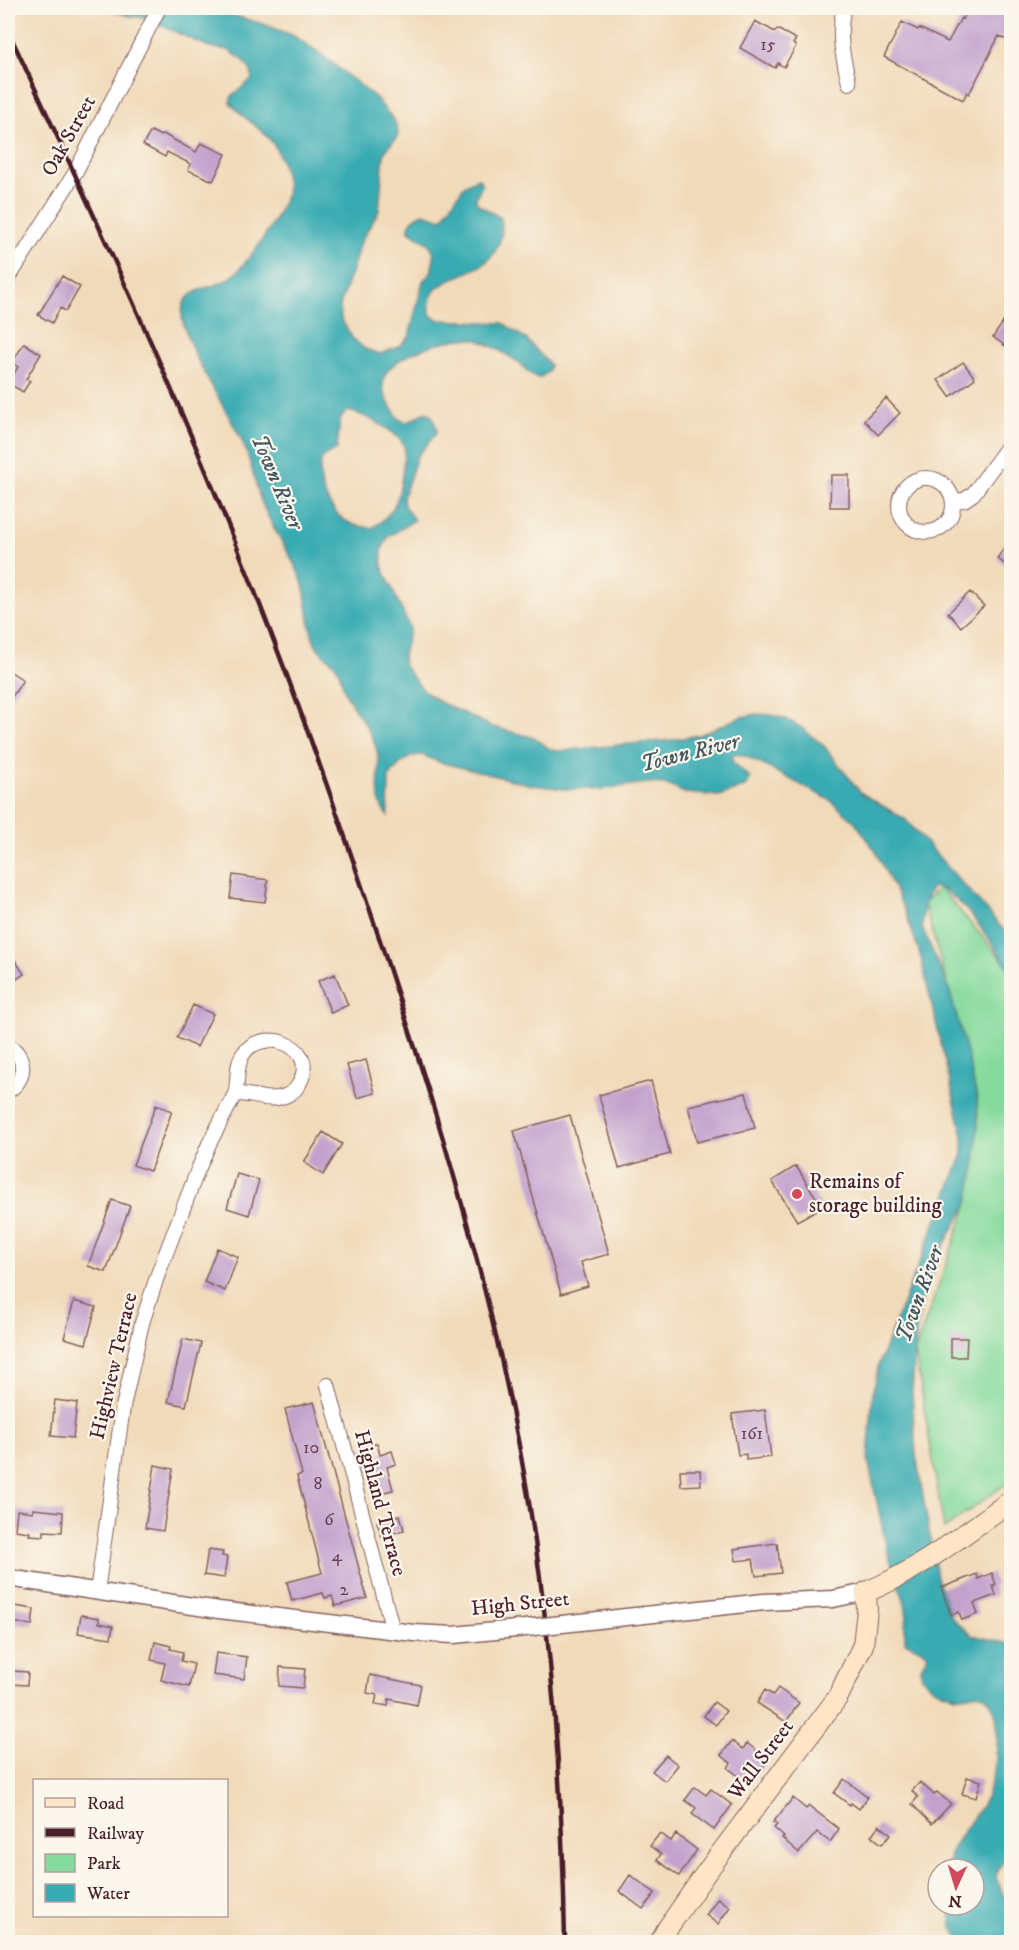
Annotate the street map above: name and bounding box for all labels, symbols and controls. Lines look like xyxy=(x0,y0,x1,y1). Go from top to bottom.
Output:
house number: 15 xyxy=(760,34,776,56)
street label: Oak Street xyxy=(36,91,102,181)
water label: Town River xyxy=(245,430,310,536)
water label: Town River xyxy=(638,727,744,778)
place label: Remains of storage building xyxy=(809,1169,943,1219)
marker: Remains of storage building xyxy=(790,1187,804,1201)
water label: Town River xyxy=(890,1240,951,1346)
street label: Highview Terrace xyxy=(84,1290,144,1442)
house number: 161 xyxy=(741,1423,763,1445)
street label: Highland Terrace xyxy=(348,1427,412,1579)
house number: 10 xyxy=(303,1437,319,1459)
house number: 8 xyxy=(313,1473,323,1495)
house number: 6 xyxy=(324,1509,334,1531)
house number: 4 xyxy=(332,1545,343,1567)
house number: 2 xyxy=(340,1579,349,1601)
street label: High Street xyxy=(470,1586,571,1622)
street label: Wall Street xyxy=(722,1715,800,1806)
legend xyxy=(33,1779,228,1917)
text: Road xyxy=(87,1793,124,1815)
text: Railway xyxy=(87,1823,145,1845)
text: Park xyxy=(87,1853,121,1875)
north arrow xyxy=(926,1857,986,1917)
text: Water xyxy=(86,1883,130,1905)
text: N xyxy=(948,1891,962,1911)

